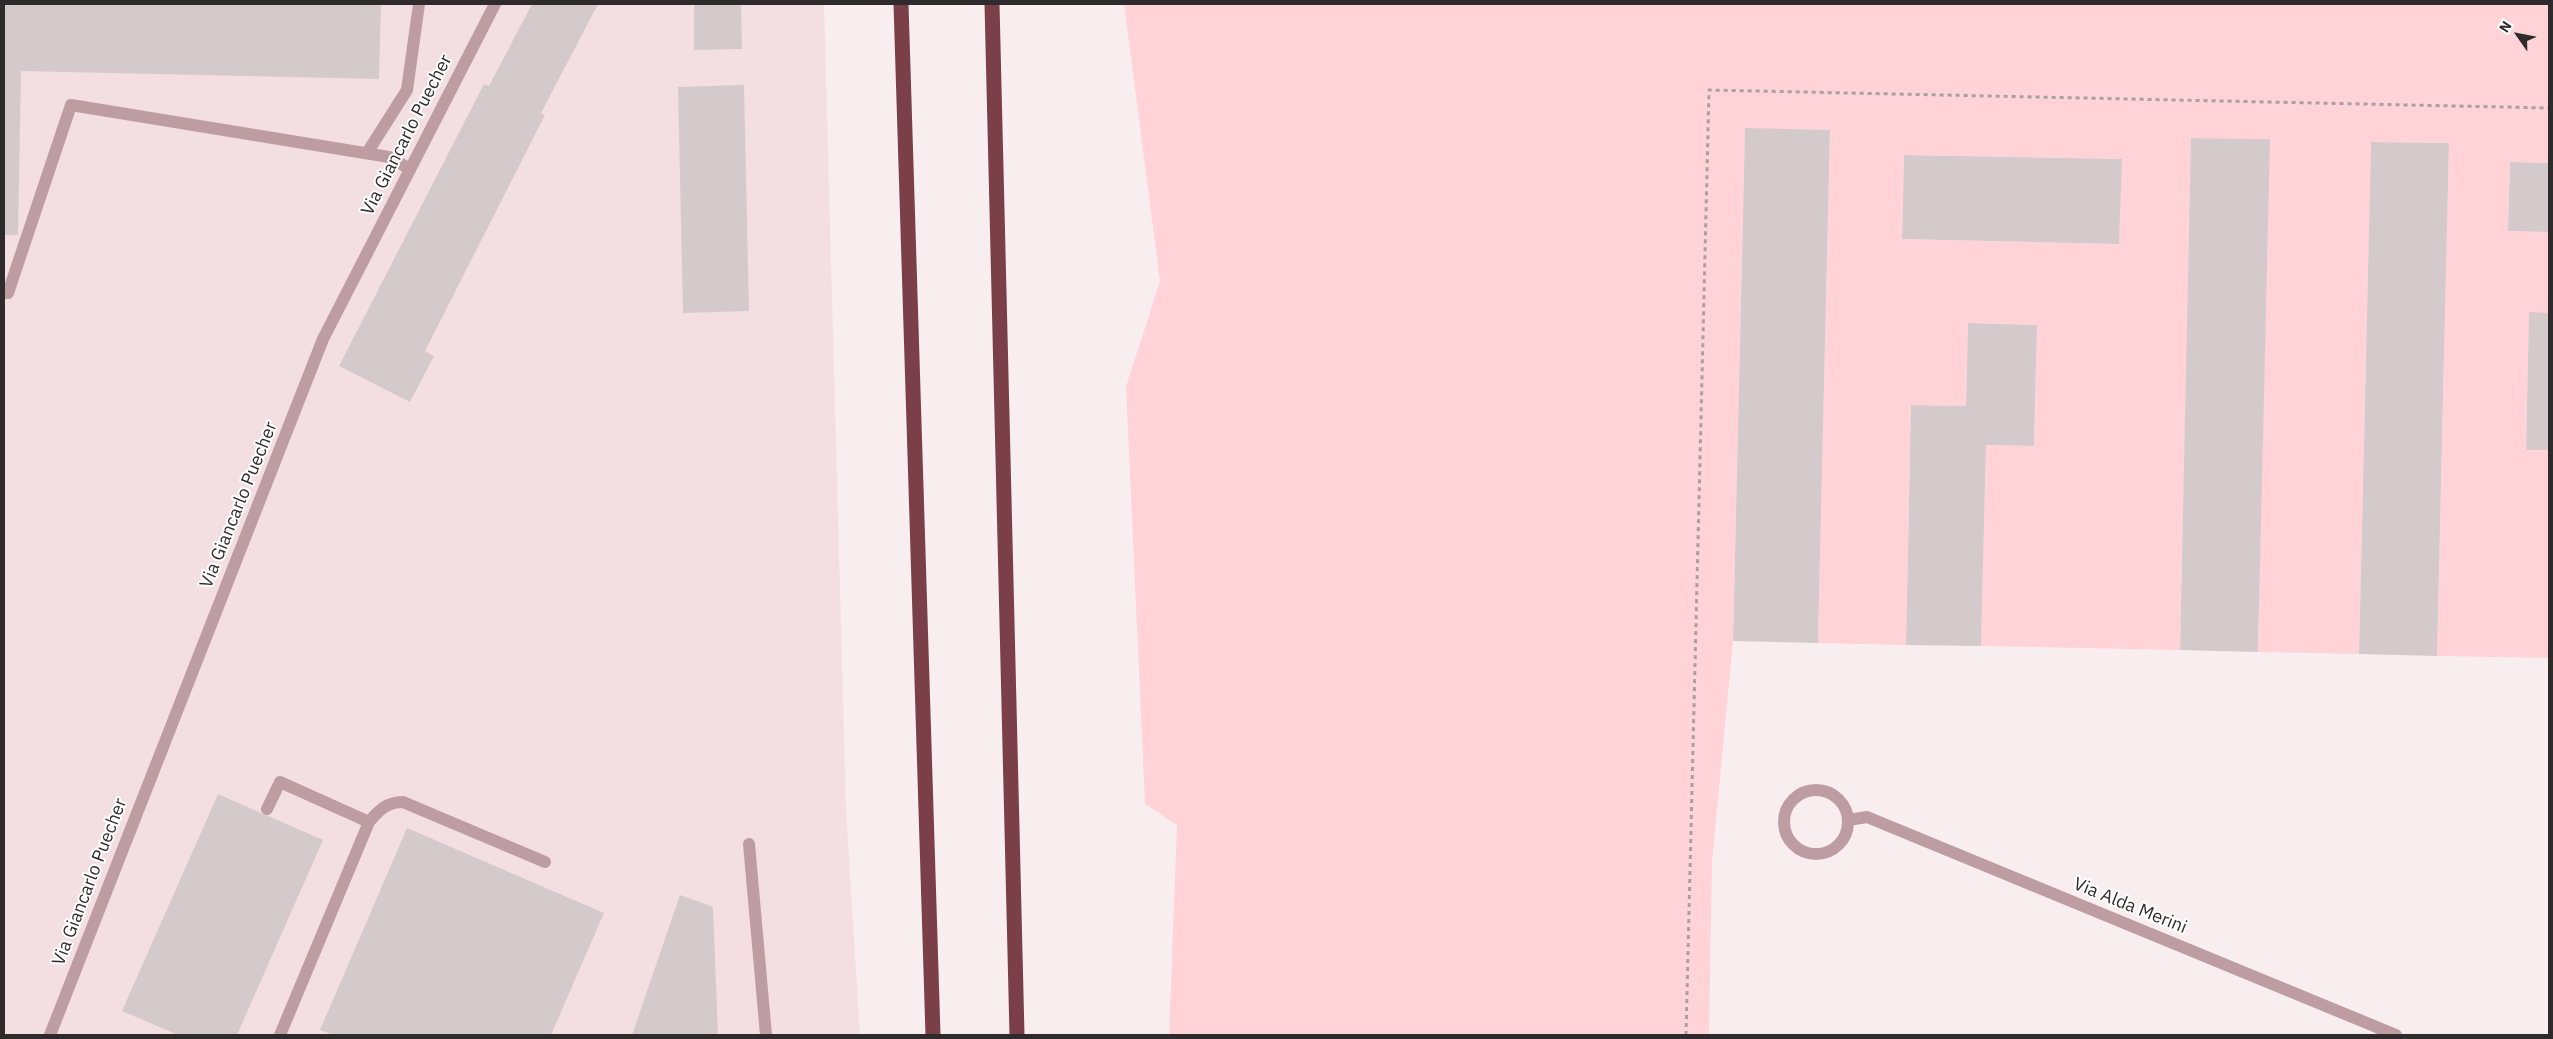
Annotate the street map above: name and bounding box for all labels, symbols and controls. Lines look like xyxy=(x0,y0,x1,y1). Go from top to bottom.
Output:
north arrow xyxy=(2493,10,2543,60)
text: N xyxy=(2495,18,2516,36)
street label: Via Giancarlo Puecher xyxy=(357,51,457,219)
street label: Via Giancarlo Puecher xyxy=(196,419,282,591)
street label: Via Giancarlo Puecher xyxy=(48,795,132,969)
street label: Via Alda Merini xyxy=(2070,873,2190,939)

